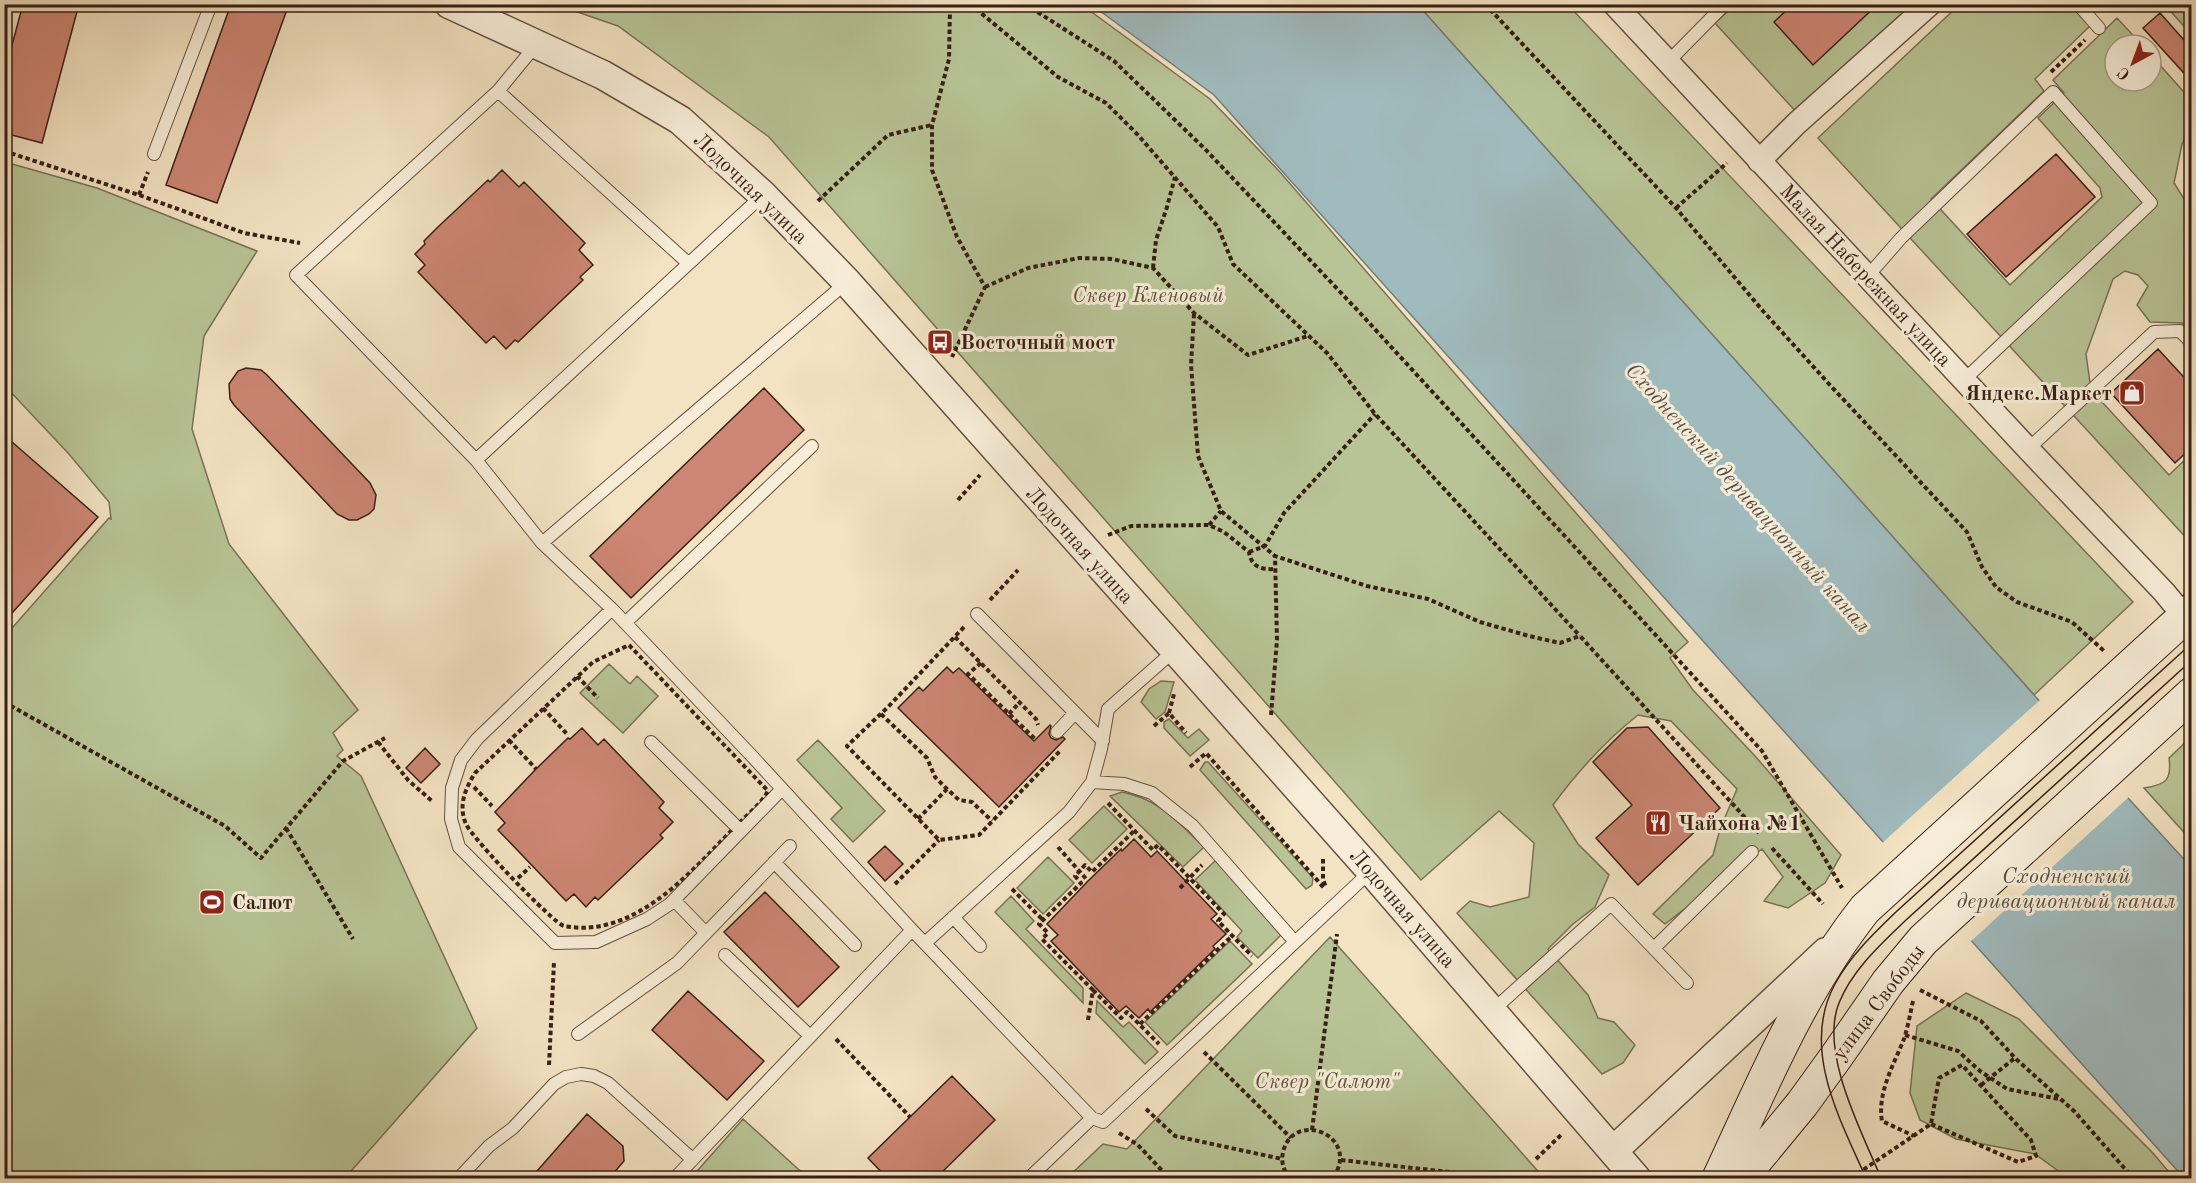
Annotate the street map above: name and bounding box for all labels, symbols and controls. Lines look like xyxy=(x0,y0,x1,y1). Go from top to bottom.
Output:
north arrow xyxy=(2103,33,2163,93)
text: С xyxy=(2115,63,2134,82)
street label: Лодочная улица xyxy=(689,130,811,249)
street label: Малая Набережная улица xyxy=(1775,181,1955,371)
park label: Сквер Кленовый xyxy=(1072,286,1224,307)
bus stop icon: Восточный мост xyxy=(925,327,955,357)
place label: Восточный мост xyxy=(960,333,1115,354)
water label: Сходненский деривационный канал xyxy=(1621,359,1874,637)
shop icon: Яндекс.Маркет xyxy=(2117,378,2147,408)
place label: Яндекс.Маркет xyxy=(1965,384,2112,405)
street label: Лодочная улица xyxy=(1021,483,1137,609)
restaurant icon: Чайхона №1 xyxy=(1643,808,1673,838)
place label: Чайхона №1 xyxy=(1678,814,1801,835)
street label: Лодочная улица xyxy=(1345,846,1459,972)
water label: Сходненский деривационный канал xyxy=(1956,866,2176,913)
sports icon: Салют xyxy=(197,887,227,917)
place label: Салют xyxy=(232,893,293,914)
street label: улица Свободы xyxy=(1829,941,1929,1065)
park label: Сквер "Салют" xyxy=(1255,1072,1400,1093)

